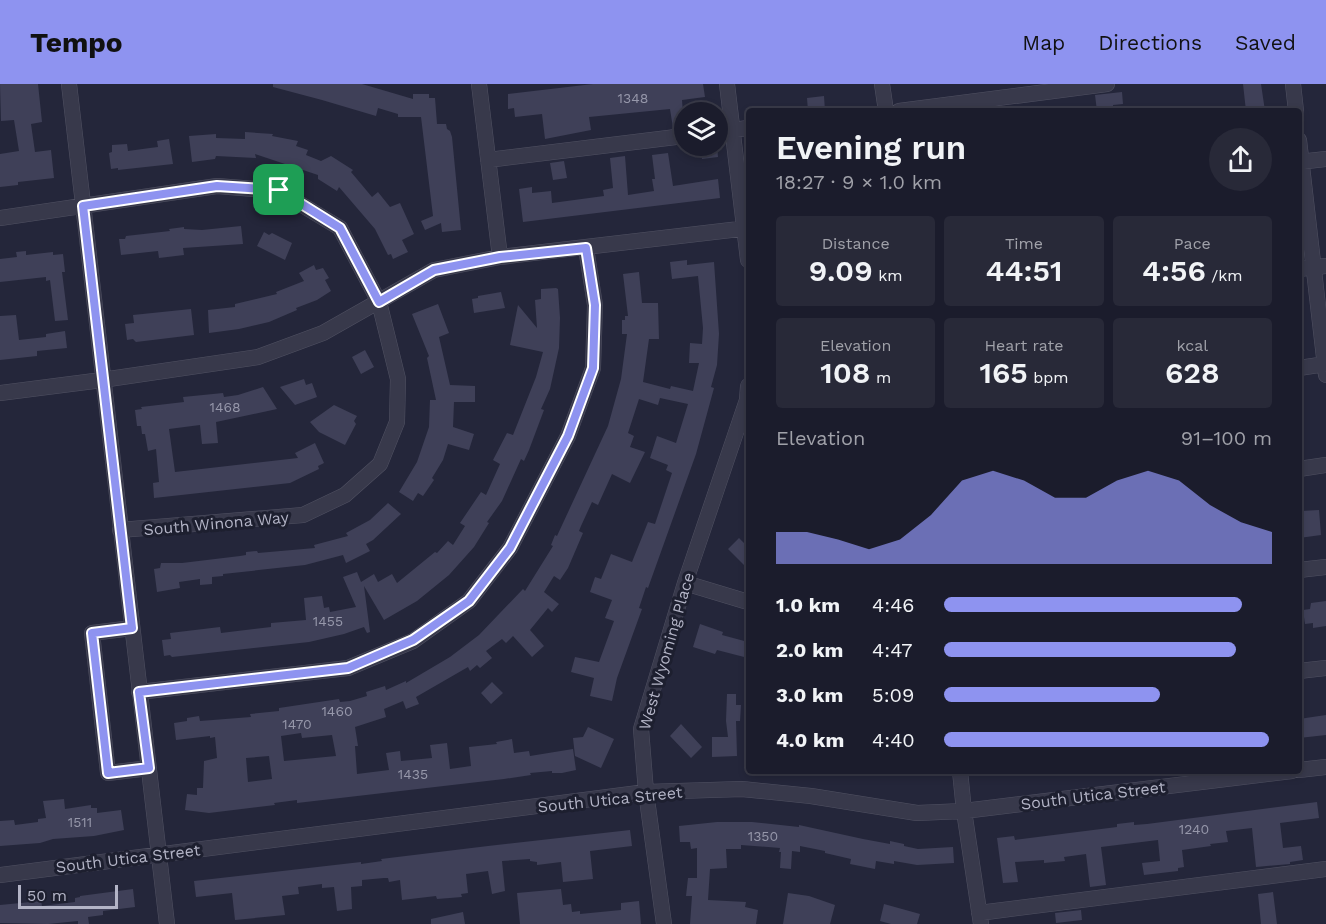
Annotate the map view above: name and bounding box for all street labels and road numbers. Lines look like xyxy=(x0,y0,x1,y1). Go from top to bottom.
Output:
street label: South Winona Way xyxy=(143,508,290,539)
street label: West Wyoming Place xyxy=(635,570,698,732)
street label: South Utica Street xyxy=(1020,777,1167,814)
street label: South Utica Street xyxy=(537,782,684,817)
street label: South Utica Street xyxy=(55,840,202,877)

